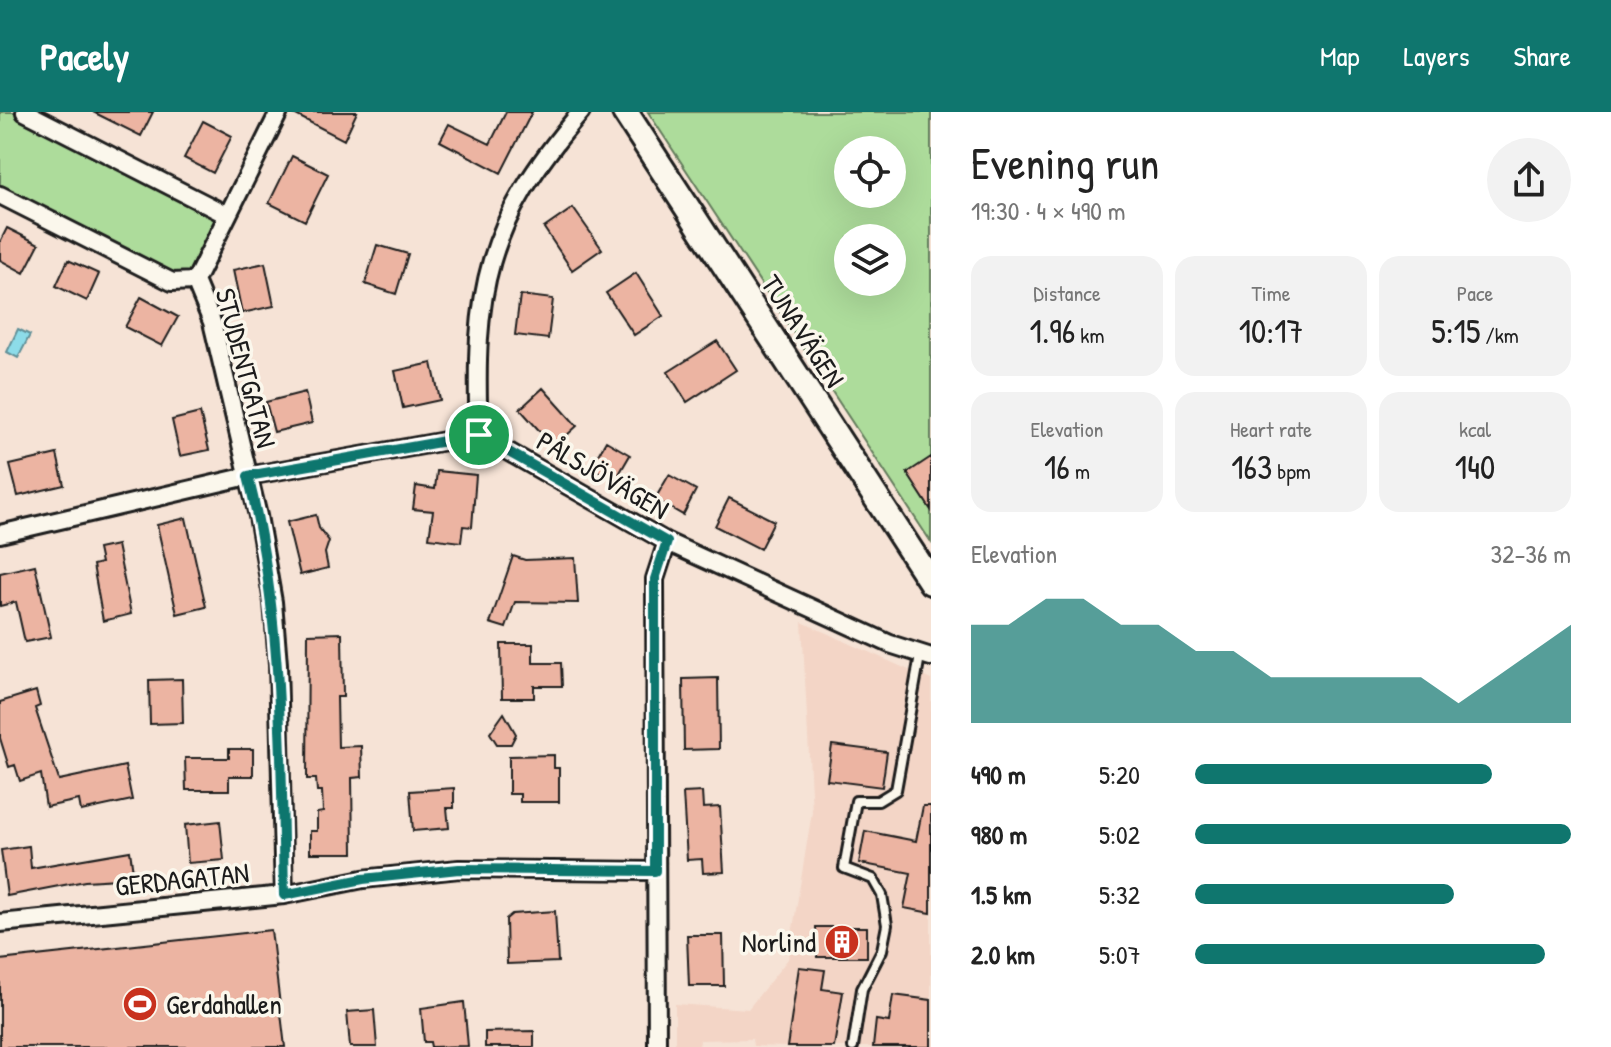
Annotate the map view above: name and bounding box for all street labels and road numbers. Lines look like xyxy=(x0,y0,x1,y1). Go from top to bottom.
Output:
street label: TUNAVÄGEN xyxy=(752,267,854,395)
street label: STUDENTGATAN xyxy=(206,284,286,452)
street label: PÅLSJÖVÄGEN xyxy=(530,422,676,528)
street label: GERDAGATAN xyxy=(113,853,251,905)

